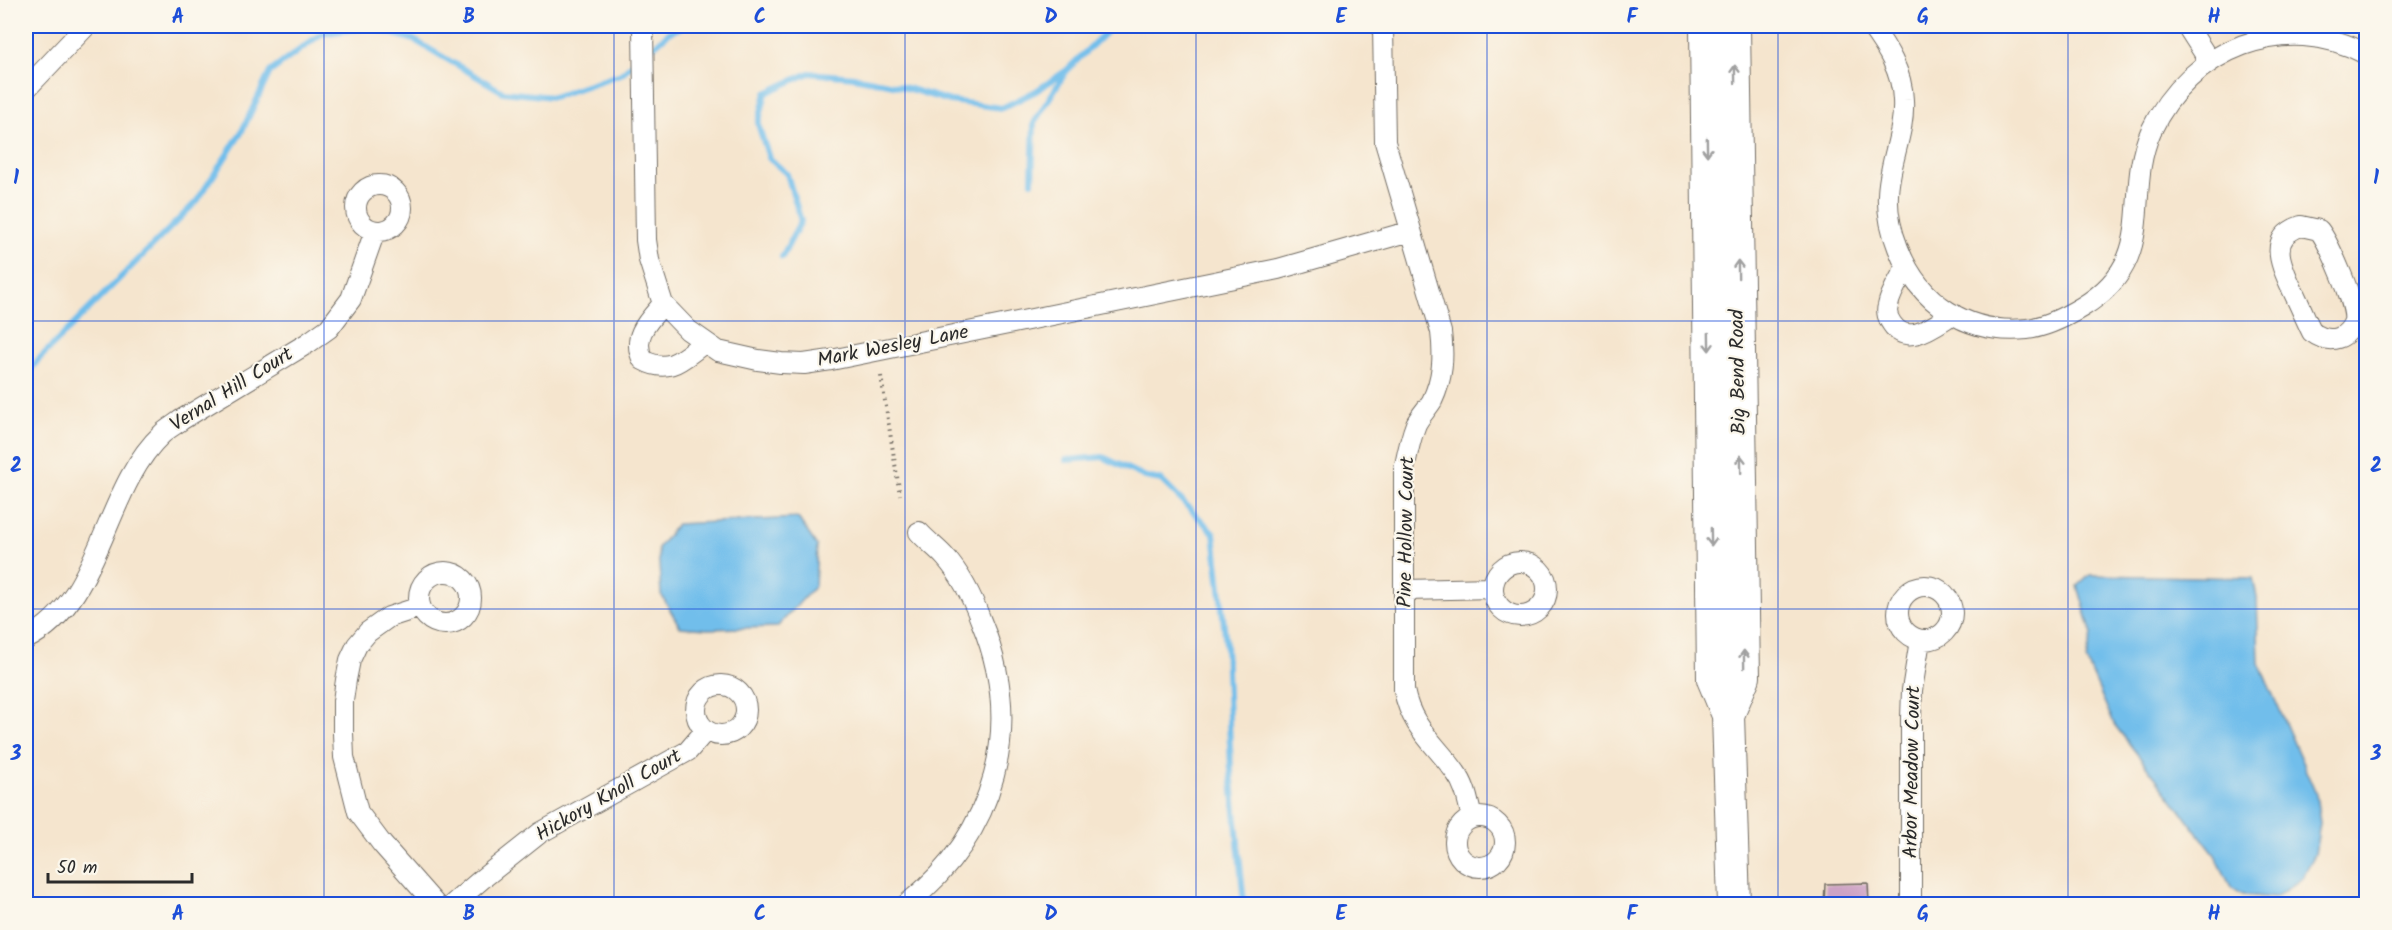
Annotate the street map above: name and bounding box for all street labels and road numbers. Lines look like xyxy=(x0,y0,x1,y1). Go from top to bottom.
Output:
street label: Big Bend Road xyxy=(1722,308,1756,435)
street label: Mark Wesley Lane xyxy=(815,317,971,377)
street label: Vernal Hill Court xyxy=(164,339,300,441)
street label: Pine Hollow Court xyxy=(1390,456,1424,608)
street label: Arbor Meadow Court xyxy=(1895,685,1931,859)
street label: Hickory Knoll Court xyxy=(530,741,688,851)

